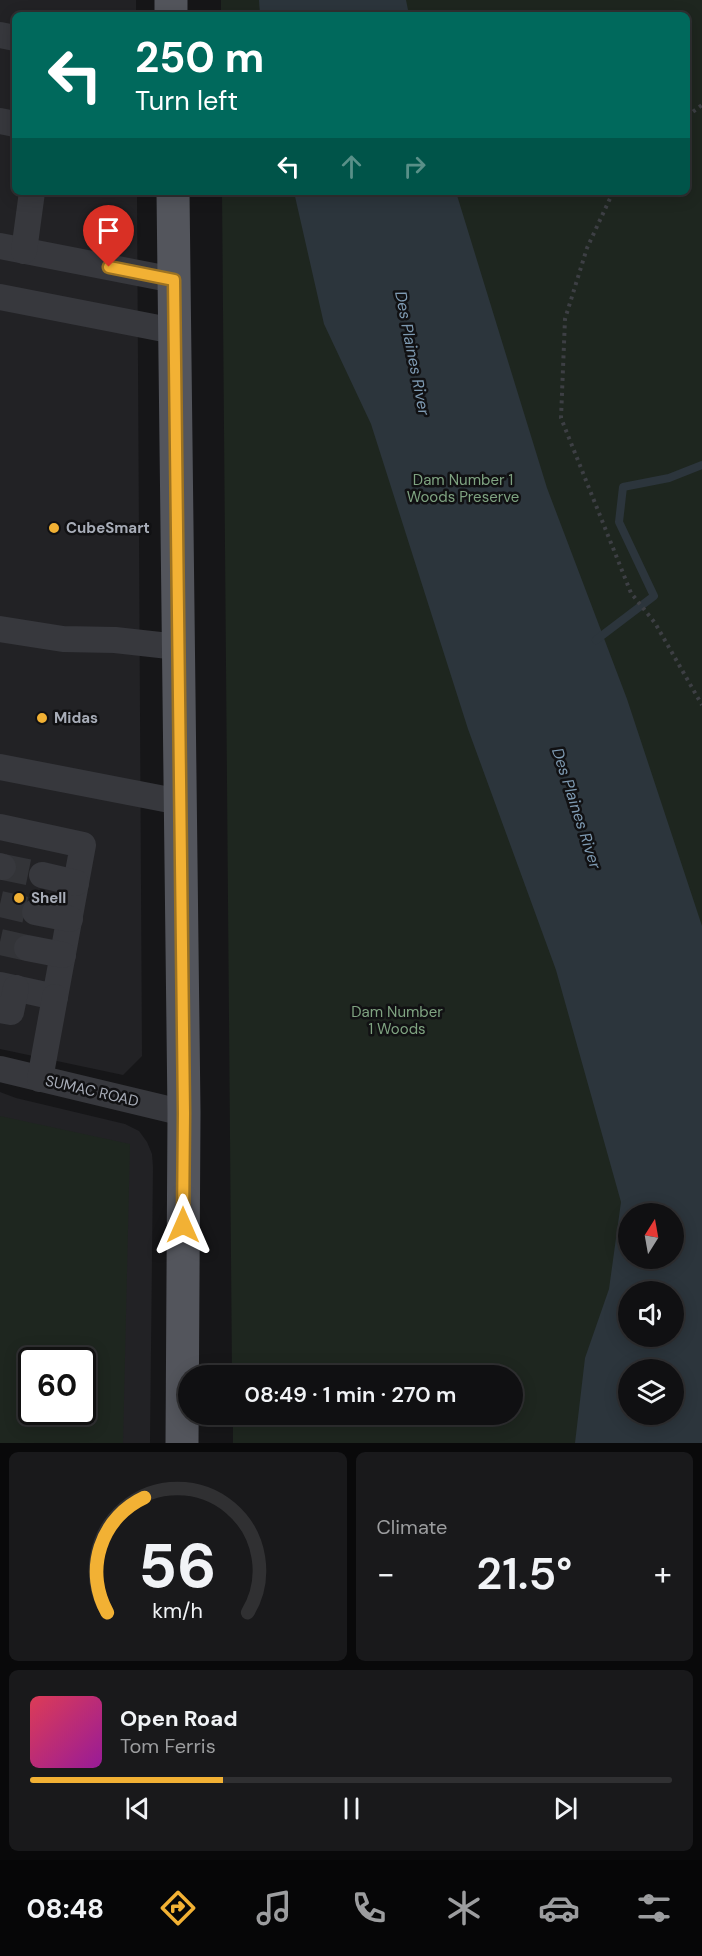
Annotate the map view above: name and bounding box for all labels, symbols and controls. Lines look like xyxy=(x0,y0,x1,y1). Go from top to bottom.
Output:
text: 250 m xyxy=(135,30,264,85)
icon: left xyxy=(36,36,114,114)
text: Turn left xyxy=(135,83,238,118)
icon: left xyxy=(272,150,305,183)
icon: ahead xyxy=(335,150,368,183)
icon: right xyxy=(398,150,431,183)
pin xyxy=(83,205,134,267)
icon: arrive xyxy=(92,214,125,247)
water label: Des Plaines River xyxy=(390,289,435,418)
park label: Dam Number 1 Woods Preserve xyxy=(407,470,519,507)
place label: CubeSmart xyxy=(66,518,150,538)
marker: CubeSmart xyxy=(47,521,61,535)
place label: Midas xyxy=(54,708,98,728)
marker: Midas xyxy=(35,711,49,725)
water label: Des Plaines River xyxy=(547,745,606,872)
place label: Shell xyxy=(31,888,66,908)
marker: Shell xyxy=(12,891,26,905)
park label: Dam Number 1 Woods xyxy=(351,1002,443,1039)
street label: SUMAC ROAD xyxy=(43,1071,141,1111)
position arrow xyxy=(151,1193,215,1257)
north arrow xyxy=(618,1203,684,1269)
map controls xyxy=(618,1203,684,1425)
button: sound xyxy=(618,1281,684,1347)
speed limit sign: 60 xyxy=(18,1347,96,1425)
button: layers xyxy=(618,1359,684,1425)
text: 08:49 · 1 min · 270 m xyxy=(245,1380,456,1409)
text: Climate xyxy=(377,1514,447,1540)
text: 56 xyxy=(139,1525,217,1606)
text: 21.5° xyxy=(476,1544,572,1603)
text: − xyxy=(377,1552,395,1595)
text: + xyxy=(654,1552,672,1595)
text: km/h xyxy=(152,1598,203,1626)
text: Open Road xyxy=(120,1704,238,1733)
text: Tom Ferris xyxy=(120,1733,216,1759)
icon: previous xyxy=(121,1792,154,1825)
icon: pause xyxy=(335,1792,368,1825)
icon: next xyxy=(549,1792,582,1825)
icon: directions xyxy=(157,1887,199,1929)
icon: music xyxy=(253,1887,295,1929)
icon: phone xyxy=(348,1887,390,1929)
icon: climate xyxy=(443,1887,485,1929)
icon: car xyxy=(538,1887,580,1929)
icon: filters xyxy=(633,1887,675,1929)
text: 08:48 xyxy=(27,1891,104,1926)

